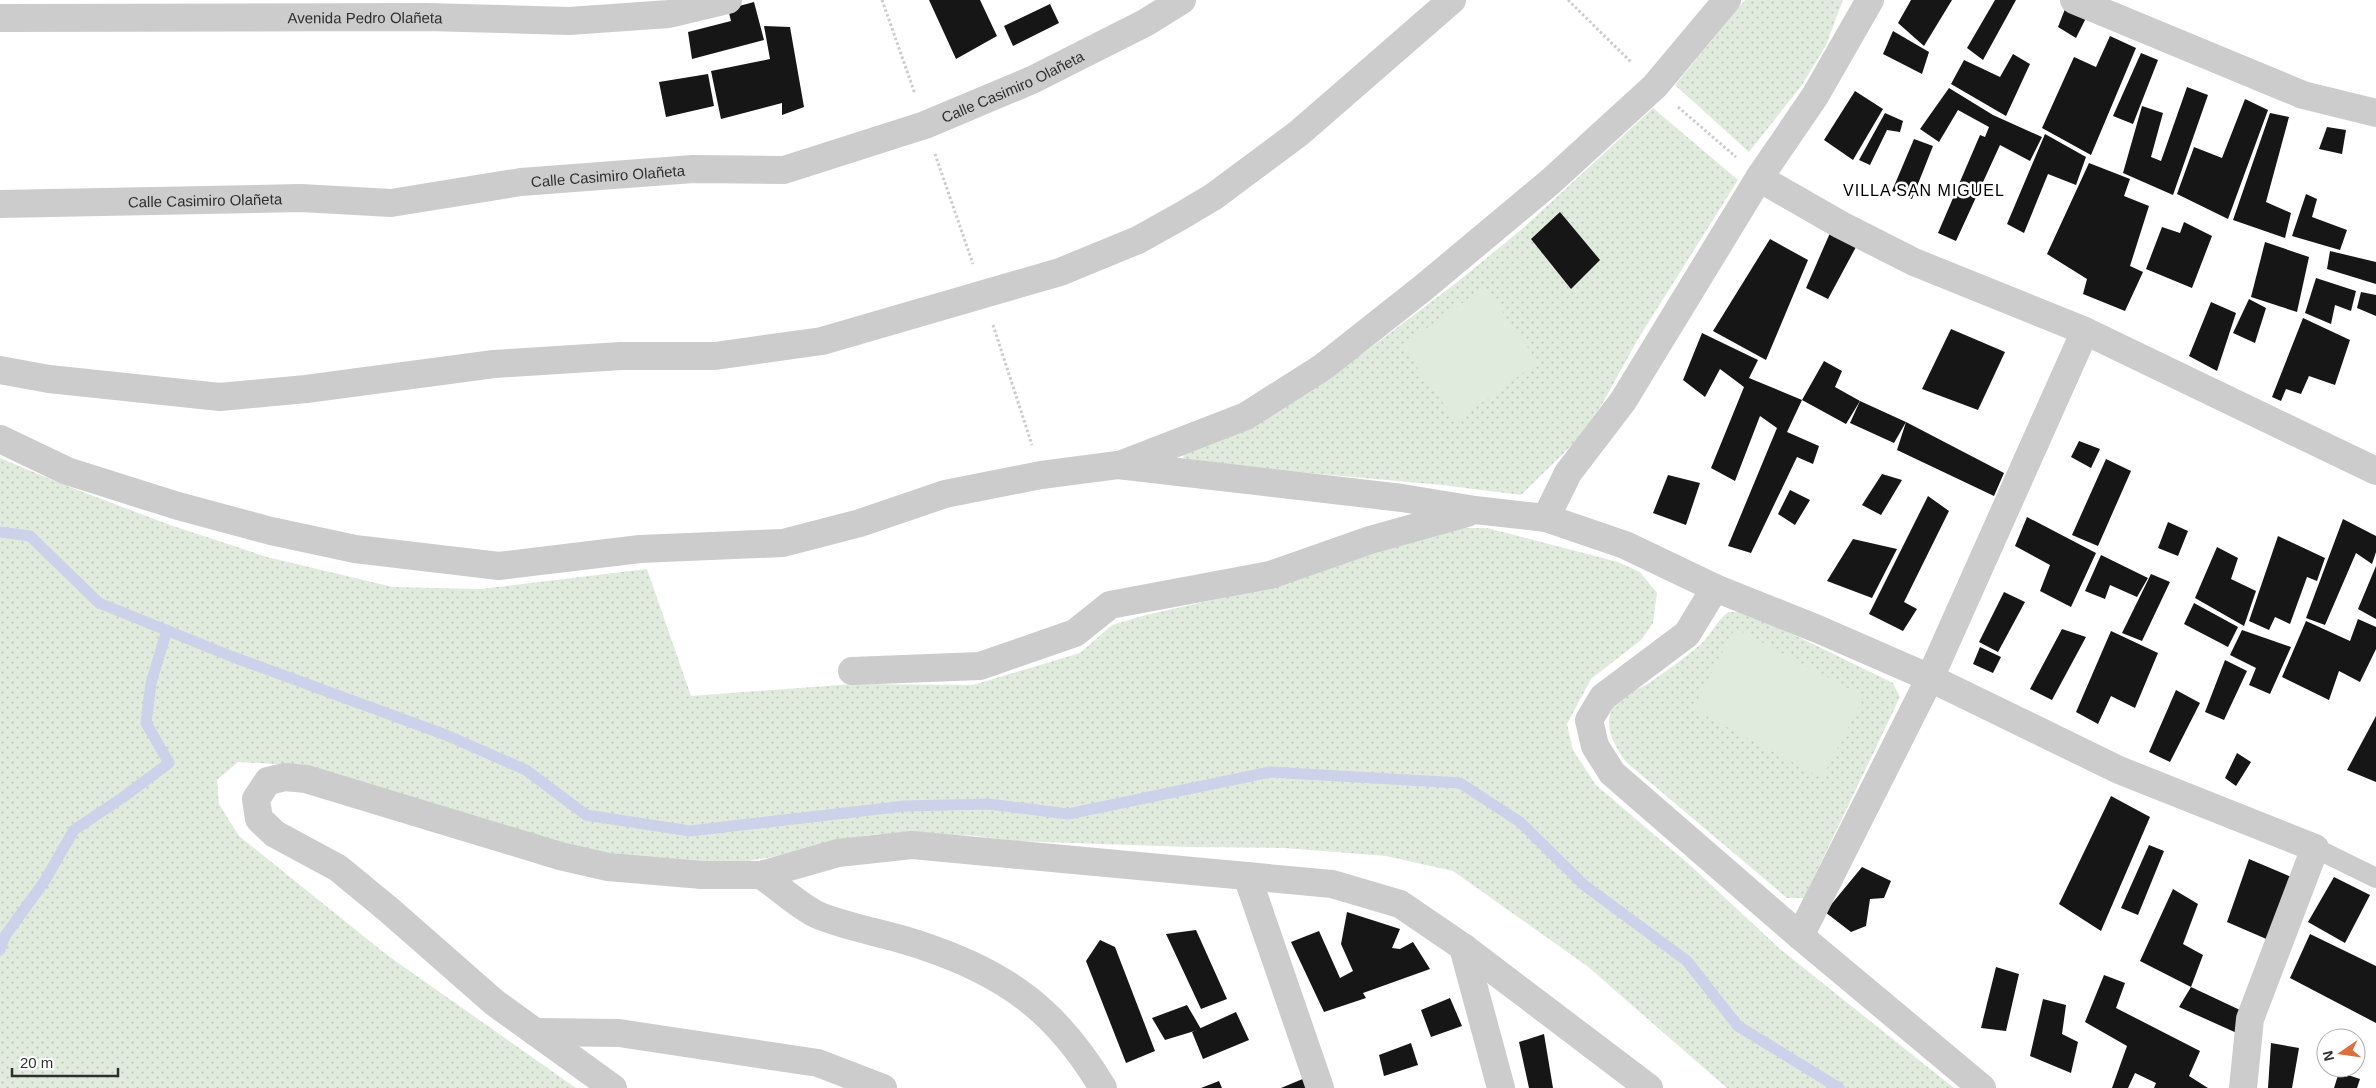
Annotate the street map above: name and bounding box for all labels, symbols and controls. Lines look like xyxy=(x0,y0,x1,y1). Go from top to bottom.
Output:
street label: Avenida Pedro Olañeta xyxy=(288,8,443,26)
street label: Calle Casimiro Olañeta xyxy=(939,47,1087,126)
street label: Calle Casimiro Olañeta xyxy=(530,161,686,190)
district label: VILLA SAN MIGUEL xyxy=(1843,182,2005,199)
street label: Calle Casimiro Olañeta xyxy=(128,190,283,210)
north arrow xyxy=(2316,1028,2366,1078)
scale bar xyxy=(12,1046,119,1078)
text: N xyxy=(2319,1049,2337,1063)
text: 20 m xyxy=(20,1054,53,1071)

